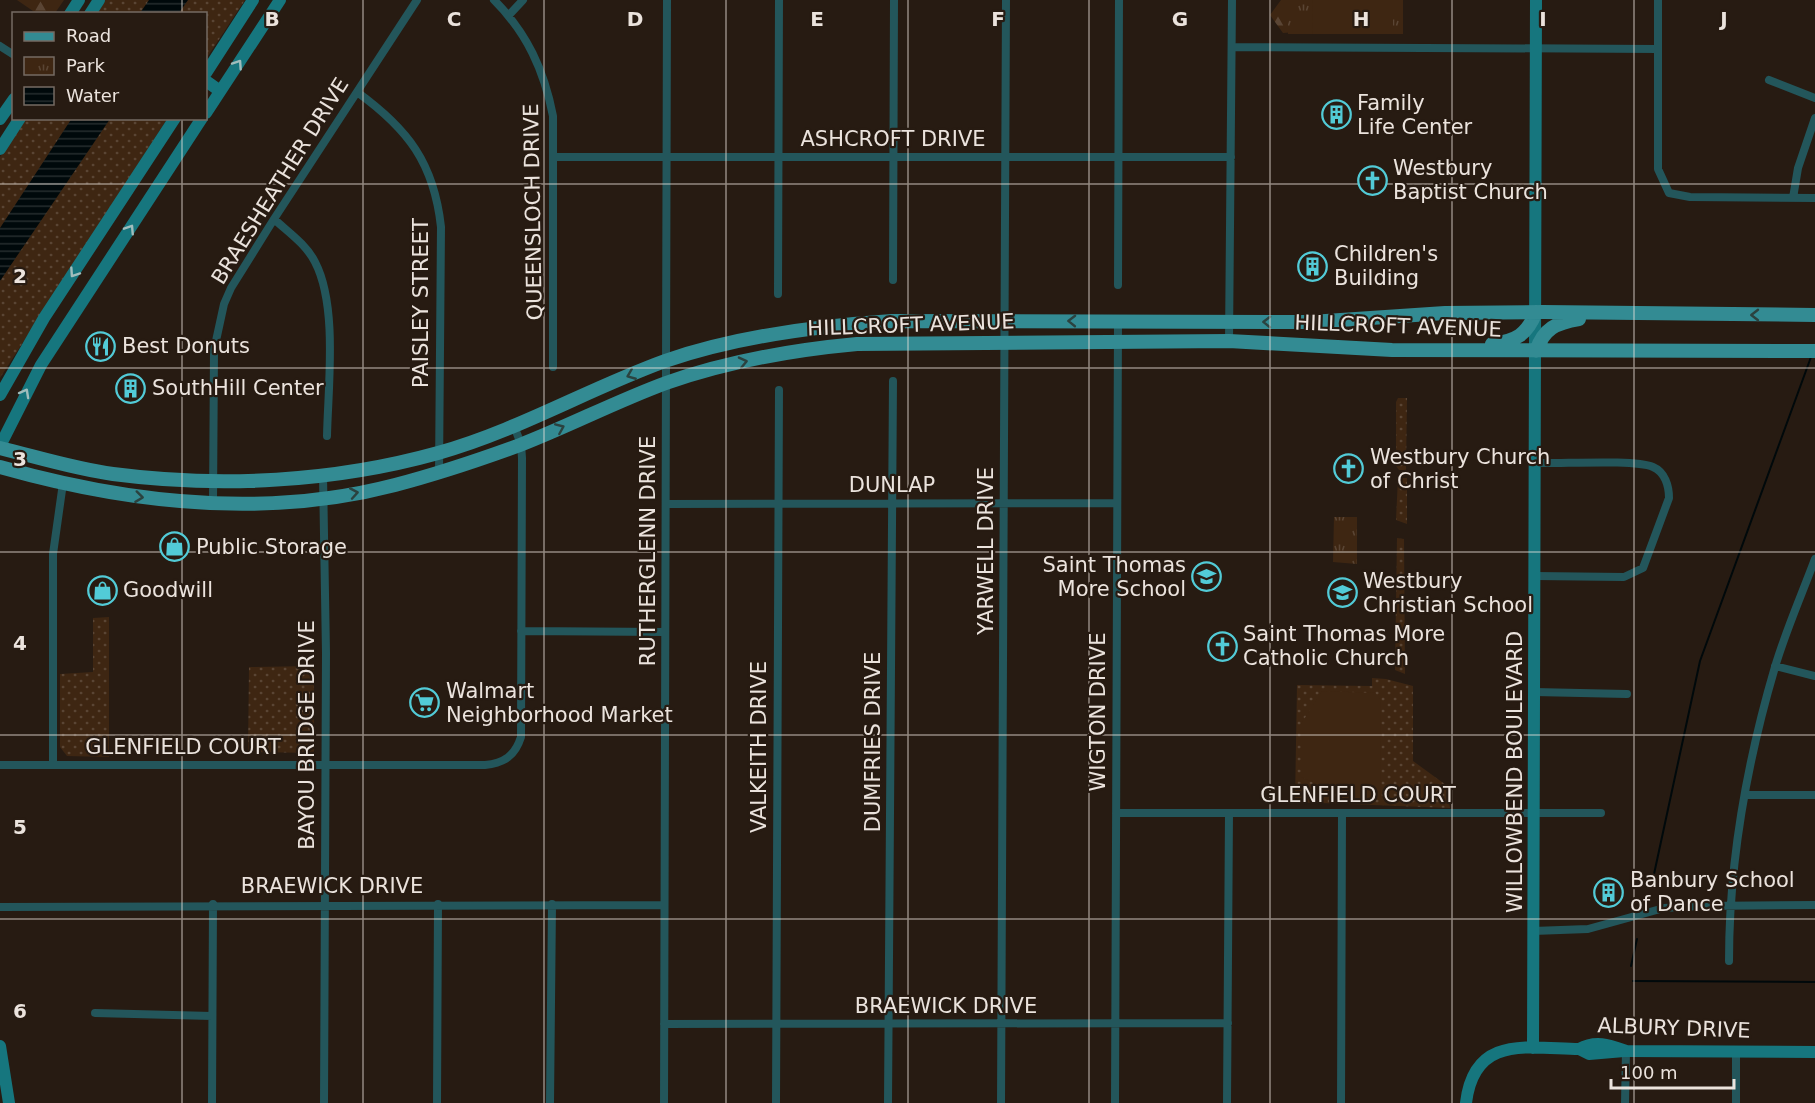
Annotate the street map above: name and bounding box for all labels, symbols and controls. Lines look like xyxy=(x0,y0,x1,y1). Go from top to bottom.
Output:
text: B xyxy=(264,7,280,31)
text: C xyxy=(447,7,461,31)
text: D xyxy=(627,7,643,31)
text: E xyxy=(810,7,824,31)
text: F xyxy=(991,7,1005,31)
text: G xyxy=(1172,7,1188,31)
text: H xyxy=(1353,7,1369,31)
text: I xyxy=(1539,7,1547,31)
text: J xyxy=(1718,7,1728,31)
legend xyxy=(12,12,207,120)
text: Road xyxy=(66,25,111,46)
text: Park xyxy=(66,55,105,76)
one-way arrow xyxy=(231,60,242,71)
street label: BRAESHEATHER DRIVE xyxy=(207,73,353,289)
text: Water xyxy=(66,85,120,106)
place label: Family Life Center xyxy=(1357,91,1473,139)
building icon: Family Life Center xyxy=(1320,99,1352,131)
street label: QUEENSLOCH DRIVE xyxy=(519,103,547,321)
street label: ASHCROFT DRIVE xyxy=(800,127,986,151)
place label: Westbury Baptist Church xyxy=(1393,156,1548,204)
church icon: Westbury Baptist Church xyxy=(1356,164,1388,196)
street label: PAISLEY STREET xyxy=(409,218,433,388)
one-way arrow xyxy=(122,224,133,235)
place label: Children's Building xyxy=(1334,242,1438,290)
building icon: Children's Building xyxy=(1297,250,1329,282)
text: 2 xyxy=(13,264,27,288)
one-way arrow xyxy=(70,266,81,277)
street label: HILLCROFT AVENUE xyxy=(807,309,1015,341)
one-way arrow xyxy=(1751,309,1760,321)
street label: HILLCROFT AVENUE xyxy=(1294,310,1502,342)
one-way arrow xyxy=(1067,315,1076,328)
one-way arrow xyxy=(1262,316,1271,328)
restaurant icon: Best Donuts xyxy=(85,330,117,362)
place label: Best Donuts xyxy=(122,334,250,358)
one-way arrow xyxy=(737,356,747,369)
one-way arrow xyxy=(627,368,638,380)
building icon: SouthHill Center xyxy=(115,372,147,404)
place label: SouthHill Center xyxy=(152,376,324,400)
one-way arrow xyxy=(18,389,29,399)
one-way arrow xyxy=(553,423,564,435)
street label: RUTHERGLENN DRIVE xyxy=(636,436,660,666)
place label: Westbury Church of Christ xyxy=(1370,445,1550,493)
text: 3 xyxy=(13,447,27,471)
church icon: Westbury Church of Christ xyxy=(1333,453,1365,485)
street label: YARWELL DRIVE xyxy=(974,467,998,636)
street label: DUNLAP xyxy=(849,473,935,497)
one-way arrow xyxy=(349,487,359,500)
one-way arrow xyxy=(135,490,144,503)
shop icon: Public Storage xyxy=(159,531,191,563)
place label: Public Storage xyxy=(196,535,347,559)
place label: Saint Thomas More School xyxy=(1042,553,1186,601)
school or university icon: Saint Thomas More School xyxy=(1191,561,1223,593)
place label: Westbury Christian School xyxy=(1363,569,1533,617)
shop icon: Goodwill xyxy=(86,574,118,606)
school or university icon: Westbury Christian School xyxy=(1326,577,1358,609)
place label: Goodwill xyxy=(123,578,213,602)
street label: BAYOU BRIDGE DRIVE xyxy=(295,620,319,850)
place label: Saint Thomas More Catholic Church xyxy=(1243,622,1445,670)
church icon: Saint Thomas More Catholic Church xyxy=(1206,630,1238,662)
text: 4 xyxy=(13,631,27,655)
street label: WILLOWBEND BOULEVARD xyxy=(1503,631,1527,913)
street label: WIGTON DRIVE xyxy=(1086,633,1110,791)
street label: DUMFRIES DRIVE xyxy=(861,652,885,832)
street label: VALKEITH DRIVE xyxy=(747,661,771,833)
place label: Walmart Neighborhood Market xyxy=(446,679,673,727)
supermarket icon: Walmart Neighborhood Market xyxy=(409,687,441,719)
street label: GLENFIELD COURT xyxy=(85,735,281,759)
street label: GLENFIELD COURT xyxy=(1260,783,1456,807)
text: 5 xyxy=(13,815,27,839)
place label: Banbury School of Dance xyxy=(1630,868,1795,916)
street label: BRAEWICK DRIVE xyxy=(241,874,423,898)
building icon: Banbury School of Dance xyxy=(1593,876,1625,908)
street label: BRAEWICK DRIVE xyxy=(855,994,1037,1018)
text: 6 xyxy=(13,999,27,1023)
street label: ALBURY DRIVE xyxy=(1597,1013,1751,1043)
scale bar xyxy=(1611,1052,1734,1090)
text: 100 m xyxy=(1620,1062,1678,1083)

